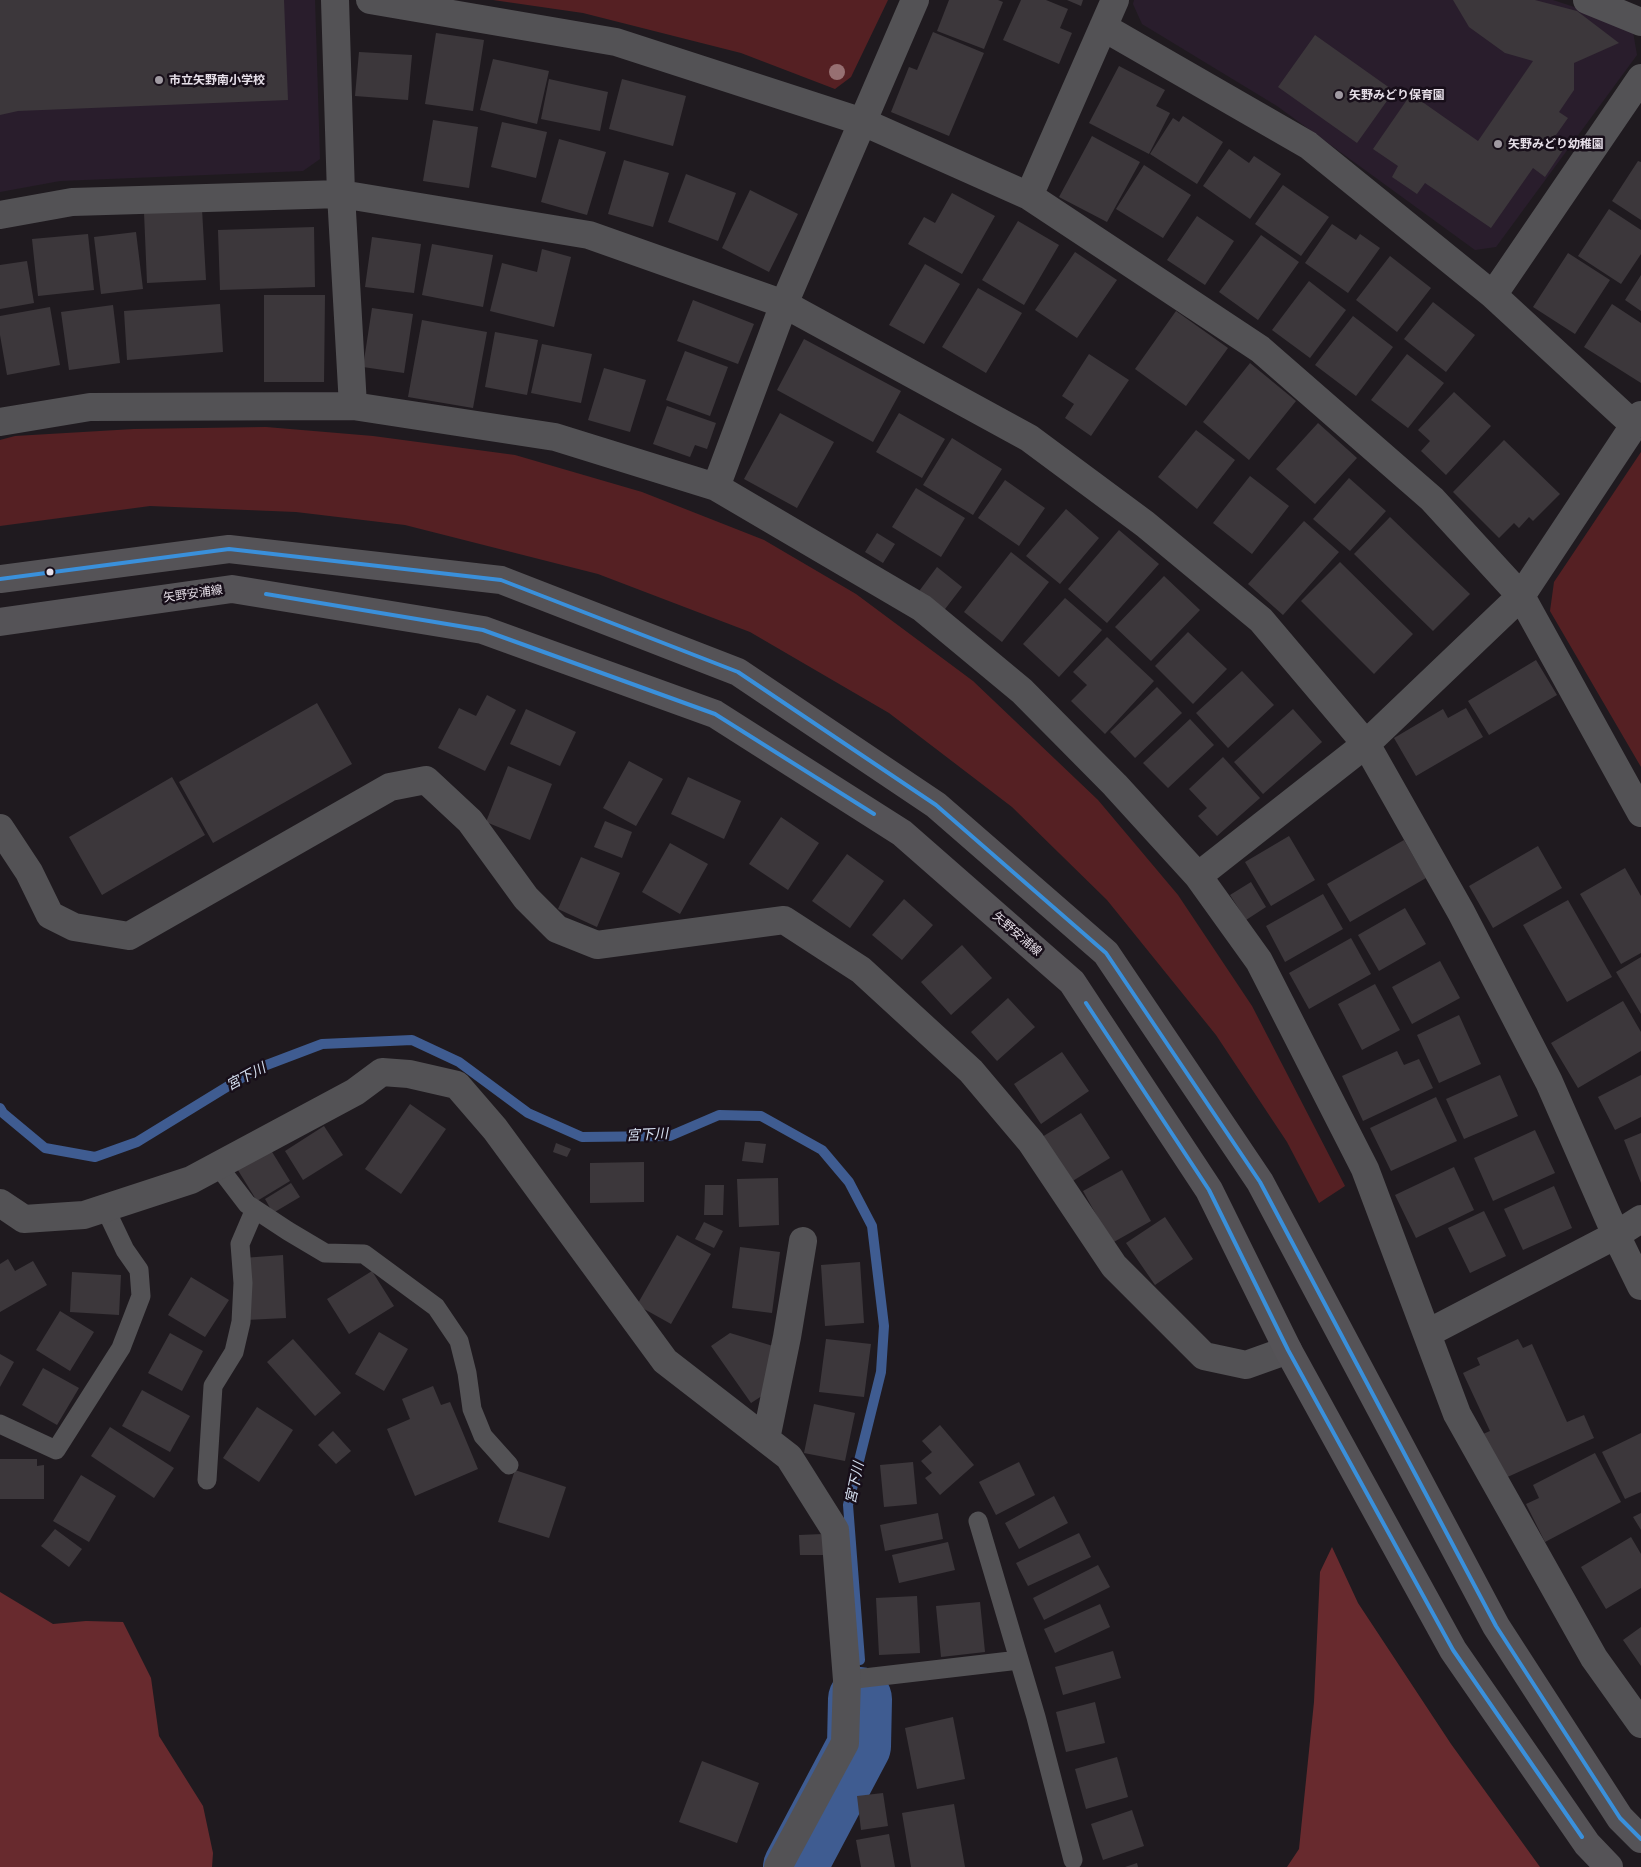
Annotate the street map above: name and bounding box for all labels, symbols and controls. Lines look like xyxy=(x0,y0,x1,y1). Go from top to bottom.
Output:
place label: 市立矢野南小学校 xyxy=(169,73,265,87)
marker: 市立矢野南小学校 xyxy=(153,74,165,86)
place label: 矢野みどり保育園 xyxy=(1349,88,1445,102)
marker: 矢野みどり保育園 xyxy=(1333,89,1345,101)
place label: 矢野みどり幼稚園 xyxy=(1508,137,1604,151)
marker: 矢野みどり幼稚園 xyxy=(1492,138,1504,150)
unlabelled marker xyxy=(45,567,55,577)
street label: 矢野安浦線 xyxy=(162,583,224,605)
street label: 矢野安浦線 xyxy=(990,909,1044,959)
water label: 宮下川 xyxy=(224,1060,268,1094)
water label: 宮下川 xyxy=(626,1126,668,1144)
water label: 宮下川 xyxy=(842,1461,868,1505)

